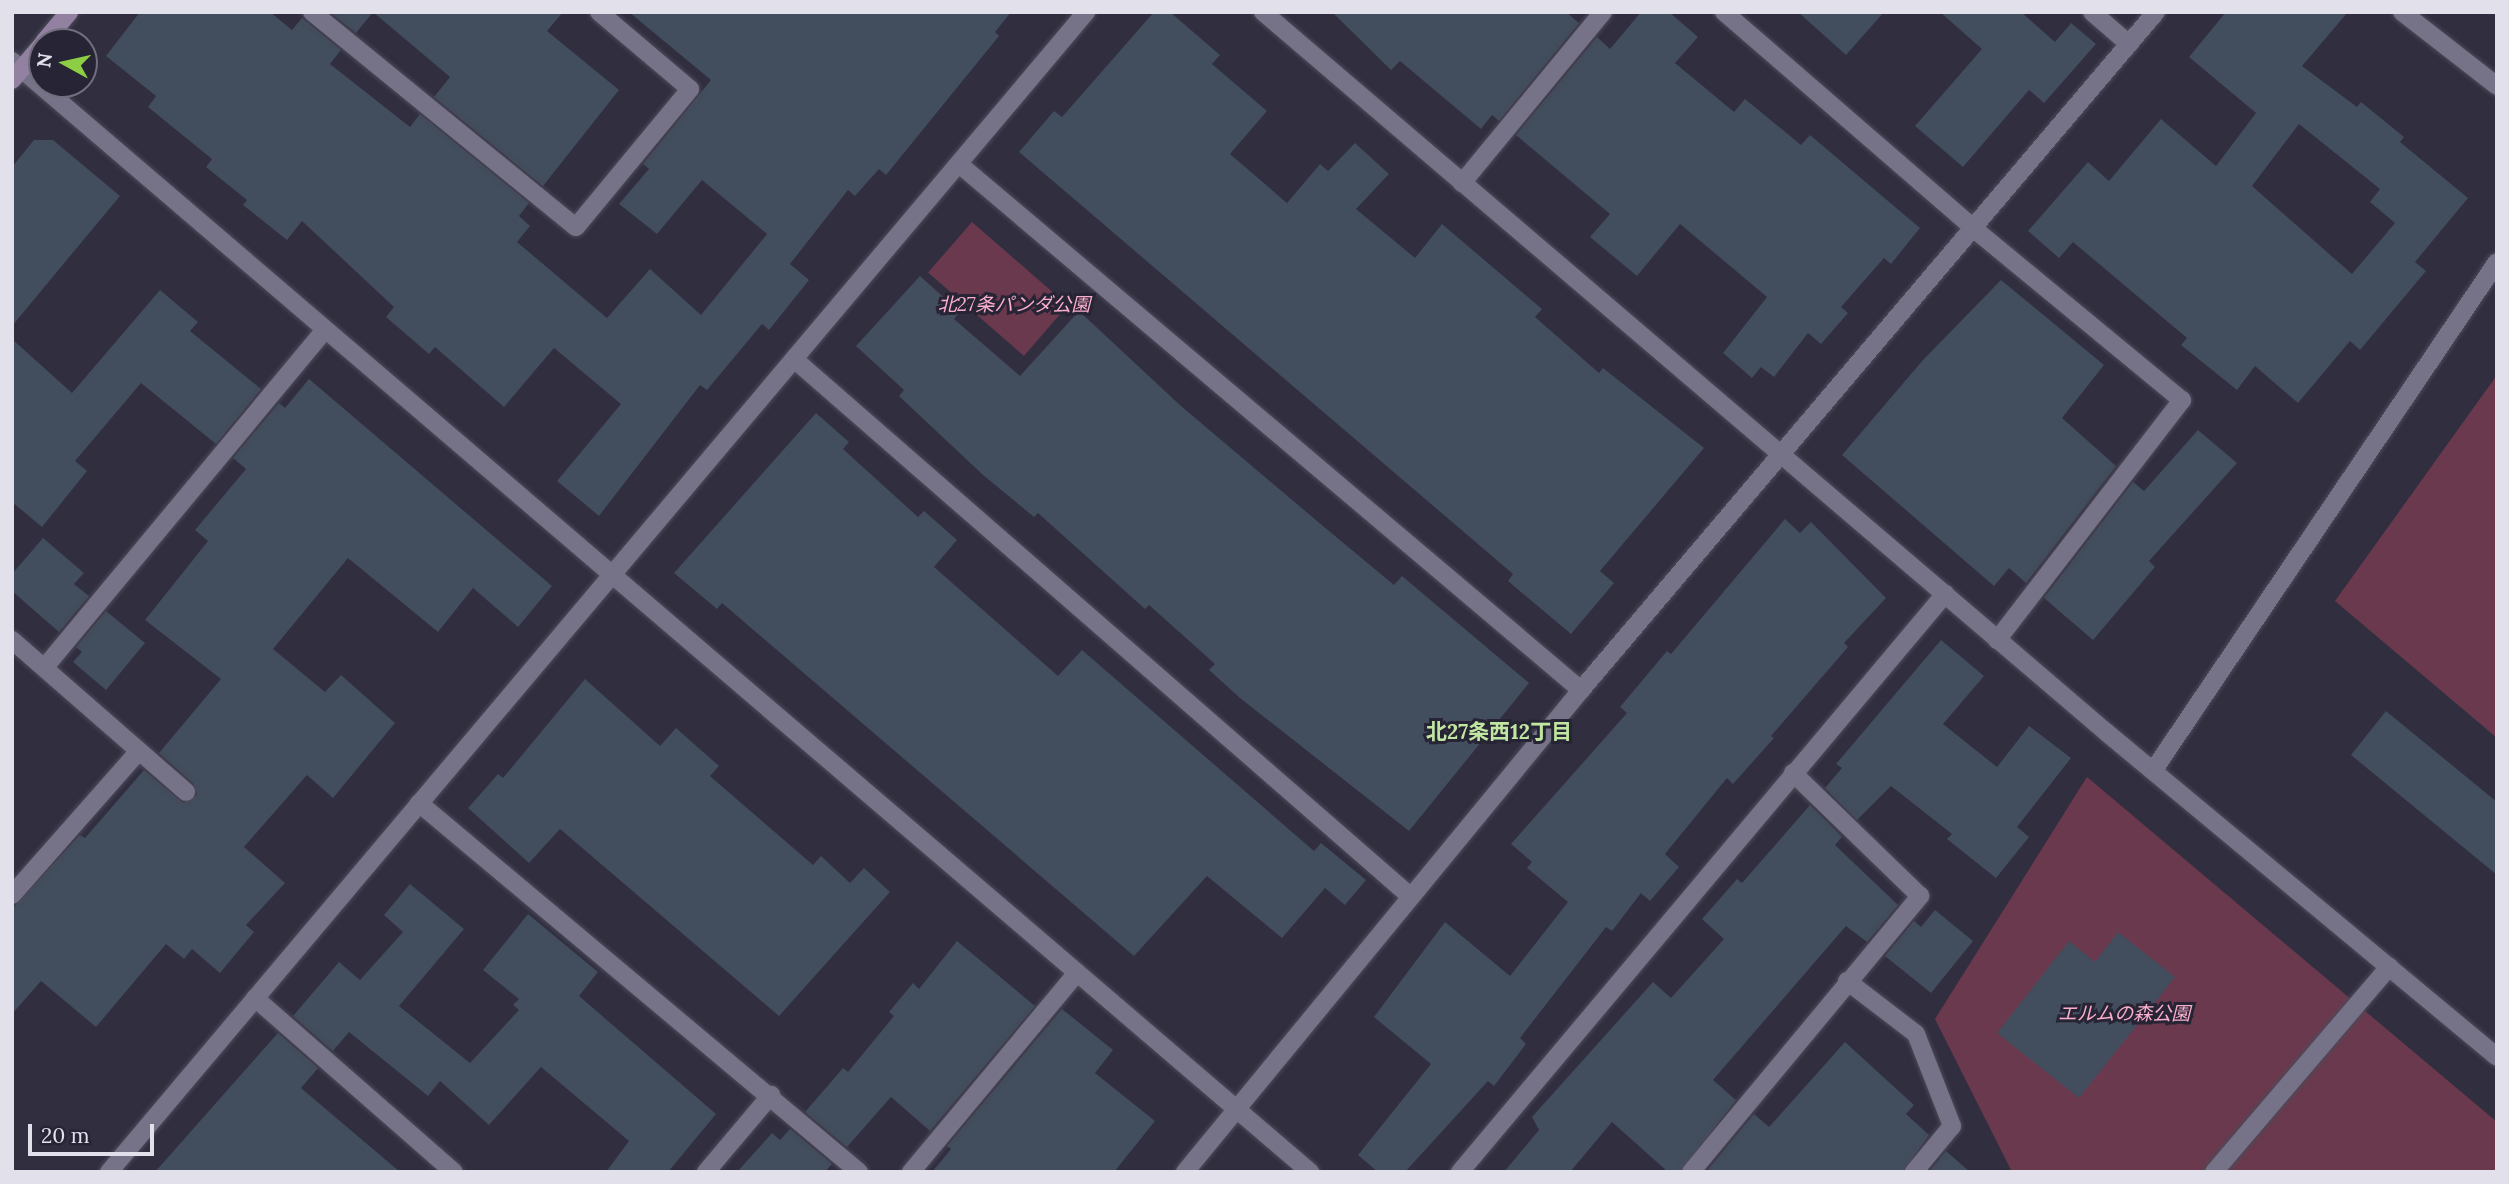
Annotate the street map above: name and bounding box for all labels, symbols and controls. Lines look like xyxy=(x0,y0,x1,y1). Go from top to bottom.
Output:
north arrow xyxy=(28,28,98,98)
text: N xyxy=(31,51,57,69)
park label: 北27条パンダ公園 xyxy=(938,294,1090,316)
district label: 北27条西12丁目 xyxy=(1426,719,1572,745)
park label: エルムの森公園 xyxy=(2058,1003,2190,1025)
scale bar xyxy=(32,1110,158,1154)
text: 20 m xyxy=(41,1122,90,1149)

